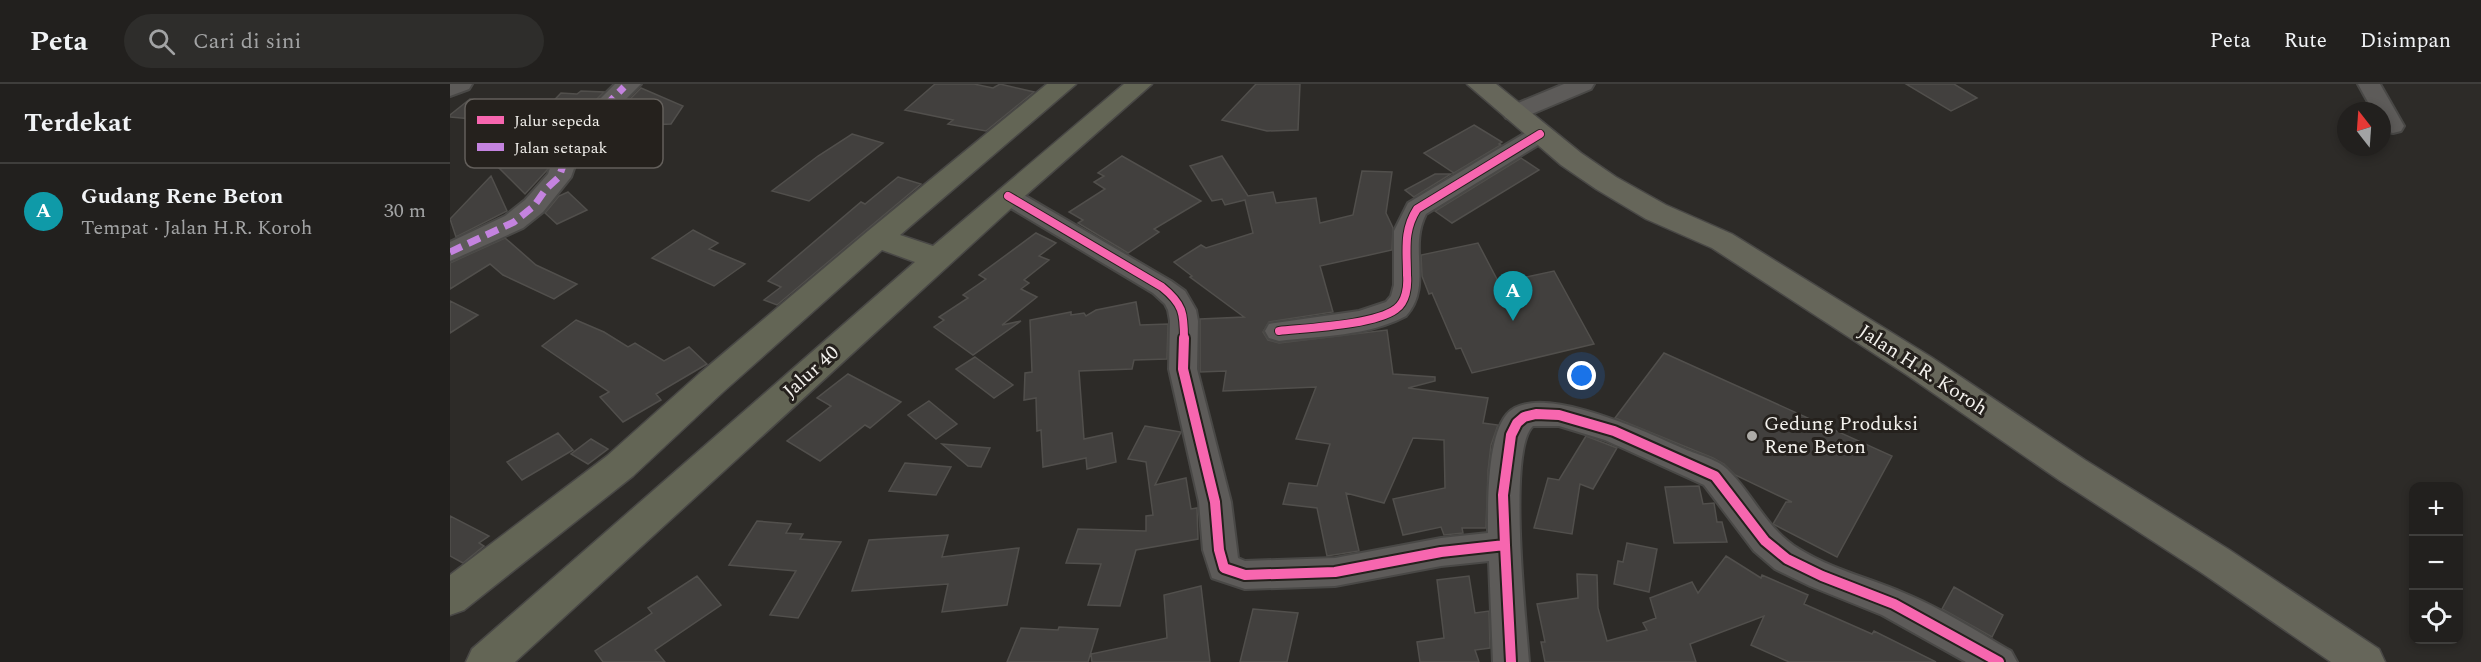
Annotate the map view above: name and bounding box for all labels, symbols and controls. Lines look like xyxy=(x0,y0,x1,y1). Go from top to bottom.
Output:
search box xyxy=(124,14,544,68)
text: Peta xyxy=(30,20,88,63)
icon: search xyxy=(145,25,178,58)
text: Cari di sini xyxy=(193,25,301,58)
text: Peta xyxy=(2210,25,2251,57)
text: Rute xyxy=(2284,25,2327,57)
text: Disimpan xyxy=(2360,25,2451,57)
legend xyxy=(465,99,663,168)
north arrow xyxy=(2337,102,2391,156)
text: Terdekat xyxy=(24,103,132,143)
text: Jalur sepeda xyxy=(514,109,600,133)
text: Jalan setapak xyxy=(514,136,607,160)
text: Gudang Rene Beton xyxy=(81,180,283,213)
text: A xyxy=(36,196,51,226)
text: 30 m xyxy=(384,196,426,226)
text: Tempat · Jalan H.R. Koroh xyxy=(81,213,312,243)
pin: A xyxy=(1494,272,1532,321)
street label: Jalan H.R. Koroh xyxy=(1852,317,1994,423)
street label: Jalur 40 xyxy=(776,338,846,406)
your location xyxy=(1567,361,1596,390)
place label: Gedung Produksi Rene Beton xyxy=(1764,409,1918,462)
marker: Gedung Produksi Rene Beton xyxy=(1745,429,1759,443)
map controls xyxy=(2409,482,2463,644)
button: + xyxy=(2409,482,2463,536)
button: − xyxy=(2409,536,2463,590)
button: locate xyxy=(2409,590,2463,644)

